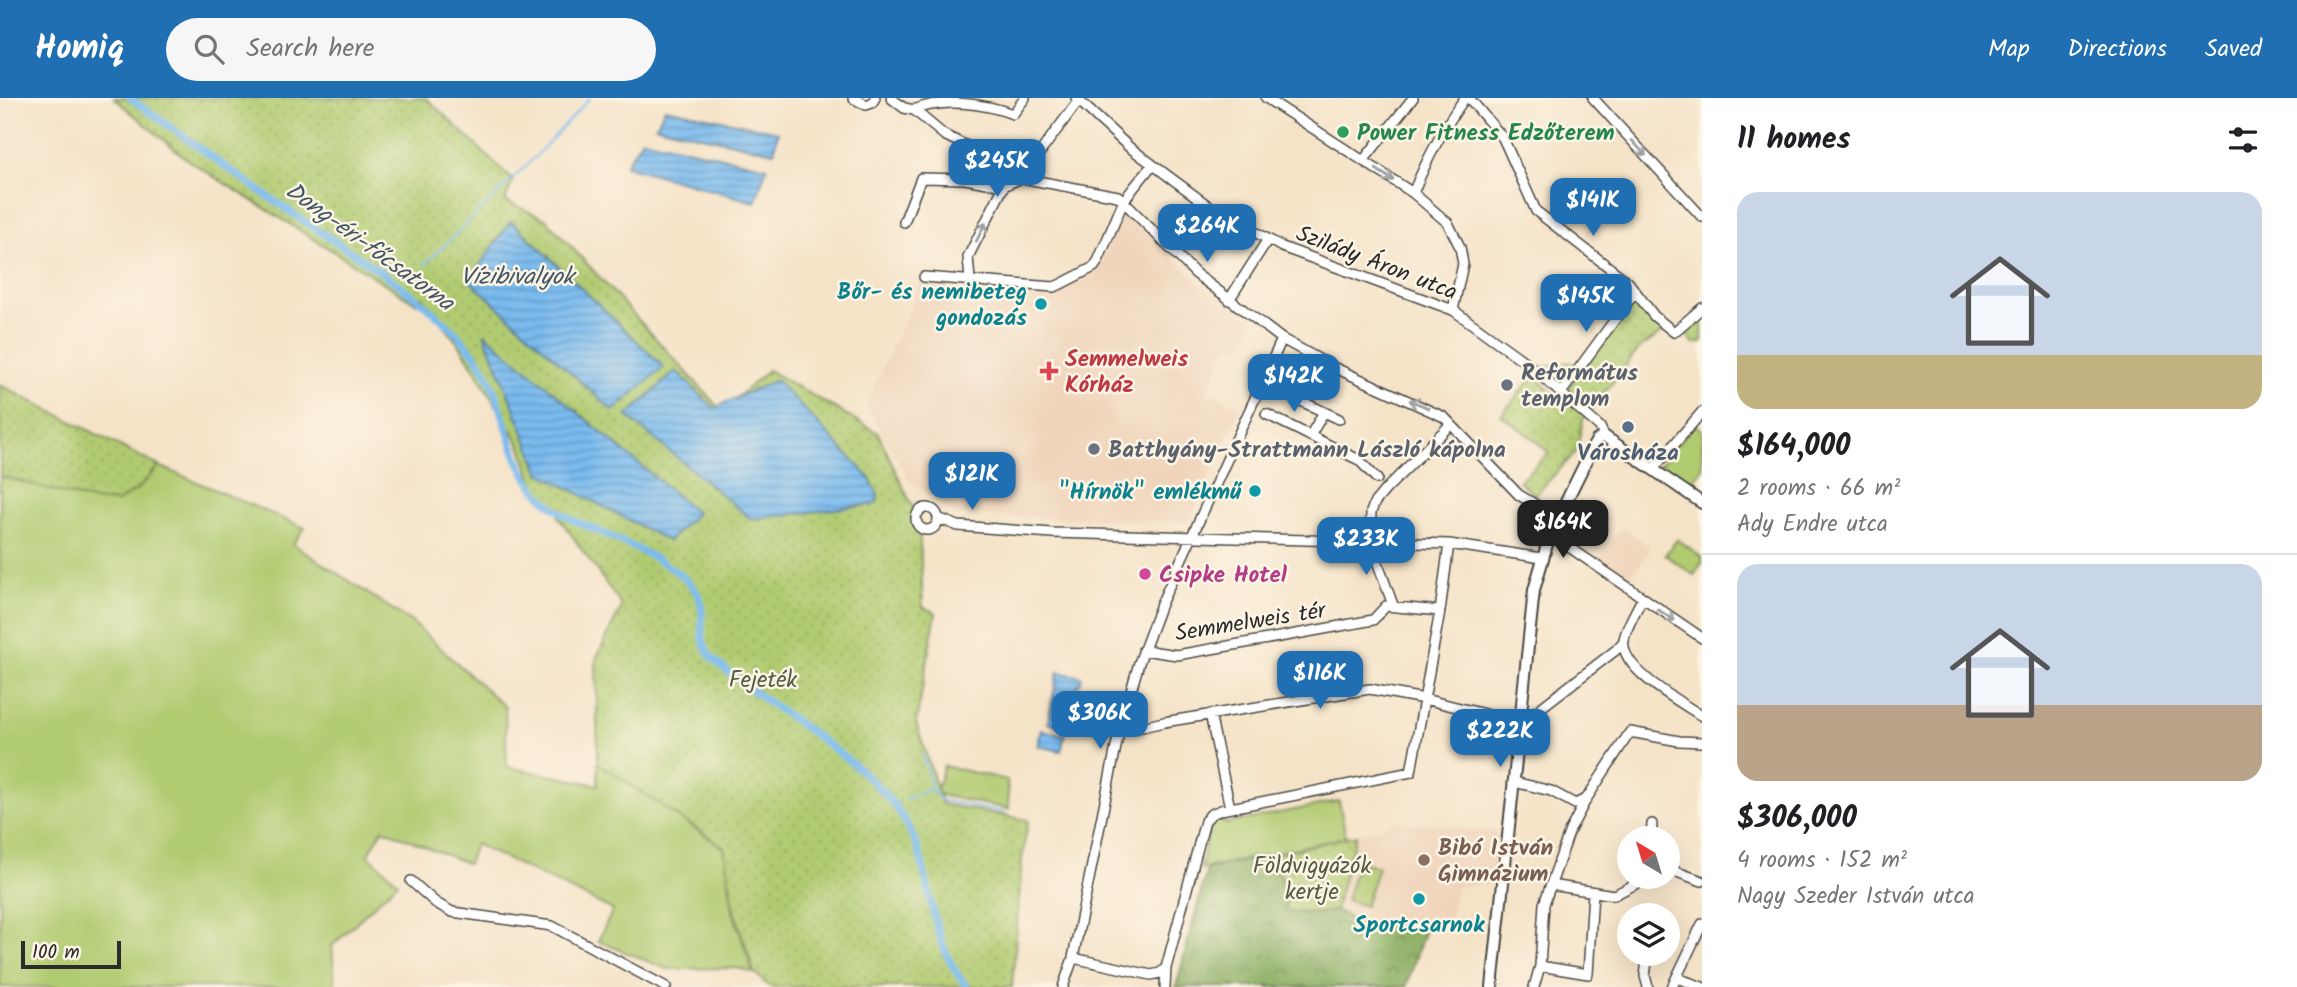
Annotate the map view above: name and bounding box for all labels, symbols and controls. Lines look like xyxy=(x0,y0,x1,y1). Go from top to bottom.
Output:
search box xyxy=(166,18,656,81)
text: Homiq xyxy=(35,23,124,76)
text: Search here xyxy=(246,28,374,70)
icon: search xyxy=(190,30,228,68)
text: Map xyxy=(1988,30,2030,69)
text: Directions xyxy=(2068,30,2167,69)
text: Saved xyxy=(2205,30,2262,69)
place label: Power Fitness Edzőterem xyxy=(1357,116,1615,152)
text: 11 homes xyxy=(1737,116,1850,164)
icon: filters xyxy=(2224,121,2262,159)
marker: Power Fitness Edzőterem xyxy=(1335,124,1351,140)
one-way arrow xyxy=(1631,139,1647,157)
pin: $245K xyxy=(948,140,1046,199)
text: $245K xyxy=(964,144,1030,180)
one-way arrow xyxy=(1375,168,1394,183)
water label: Dong-éri-főcsatorna xyxy=(276,172,463,323)
pin: $141K xyxy=(1544,178,1642,238)
text: $141K xyxy=(1566,183,1620,219)
pin: $264K xyxy=(1158,204,1256,264)
text: $264K xyxy=(1174,209,1240,245)
street label: Szilády Áron utca xyxy=(1290,217,1462,311)
one-way arrow xyxy=(975,222,989,242)
icon: home xyxy=(1937,238,2063,364)
water label: Vízibivalyok xyxy=(460,258,578,297)
pin: $145K xyxy=(1537,274,1635,334)
place label: Bőr- és nemibeteg gondozás xyxy=(837,275,1027,337)
text: $145K xyxy=(1557,279,1615,315)
marker: Bőr- és nemibeteg gondozás xyxy=(1033,296,1049,312)
place label: Semmelweis Kórház xyxy=(1065,342,1188,404)
pin: $142K xyxy=(1245,354,1343,414)
place label: Református templom xyxy=(1521,356,1638,418)
text: $142K xyxy=(1264,359,1324,395)
marker: Semmelweis Kórház xyxy=(1039,361,1059,381)
marker: Református templom xyxy=(1499,377,1515,393)
one-way arrow xyxy=(1408,397,1430,410)
marker: Városháza xyxy=(1620,419,1636,435)
text: $164,000 xyxy=(1737,423,1850,471)
place label: Batthyány-Strattmann László kápolna xyxy=(1108,433,1506,469)
place label: Városháza xyxy=(1577,436,1679,472)
marker: Batthyány-Strattmann László kápolna xyxy=(1086,441,1102,457)
pin: $121K xyxy=(923,452,1021,512)
text: $121K xyxy=(945,457,999,493)
text: 2 rooms · 66 m² xyxy=(1737,471,1900,507)
place label: "Hírnök" emlékmű xyxy=(1058,475,1243,511)
marker: "Hírnök" emlékmű xyxy=(1247,483,1263,499)
pin: $164K xyxy=(1514,500,1612,560)
text: $164K xyxy=(1533,505,1593,541)
text: Ady Endre utca xyxy=(1737,507,1888,543)
pin: $233K xyxy=(1317,518,1415,577)
text: $233K xyxy=(1333,522,1399,558)
place label: Csipke Hotel xyxy=(1159,558,1288,594)
marker: Csipke Hotel xyxy=(1137,566,1153,582)
street label: Semmelweis tér xyxy=(1172,593,1330,653)
one-way arrow xyxy=(1656,607,1675,622)
icon: home xyxy=(1937,610,2063,736)
pin: $116K xyxy=(1271,652,1369,711)
text: $116K xyxy=(1293,656,1347,692)
park label: Fejeték xyxy=(729,663,797,699)
pin: $306K xyxy=(1051,692,1149,751)
text: $306K xyxy=(1068,696,1132,732)
pin: $222K xyxy=(1451,710,1549,769)
text: $222K xyxy=(1466,714,1534,750)
text: $306,000 xyxy=(1737,795,1857,843)
north arrow xyxy=(1617,826,1680,889)
map controls xyxy=(1617,826,1680,966)
place label: Bibó István Gimnázium xyxy=(1438,831,1553,893)
text: 4 rooms · 152 m² xyxy=(1737,843,1907,879)
park label: Földvigyázók kertje xyxy=(1253,849,1372,911)
marker: Bibó István Gimnázium xyxy=(1416,852,1432,868)
text: Nagy Szeder István utca xyxy=(1737,879,1975,915)
marker: Sportcsarnok xyxy=(1411,891,1427,907)
button: layers xyxy=(1617,903,1680,966)
place label: Sportcsarnok xyxy=(1354,908,1485,944)
scale bar xyxy=(21,938,121,970)
text: 100 m xyxy=(32,938,80,968)

